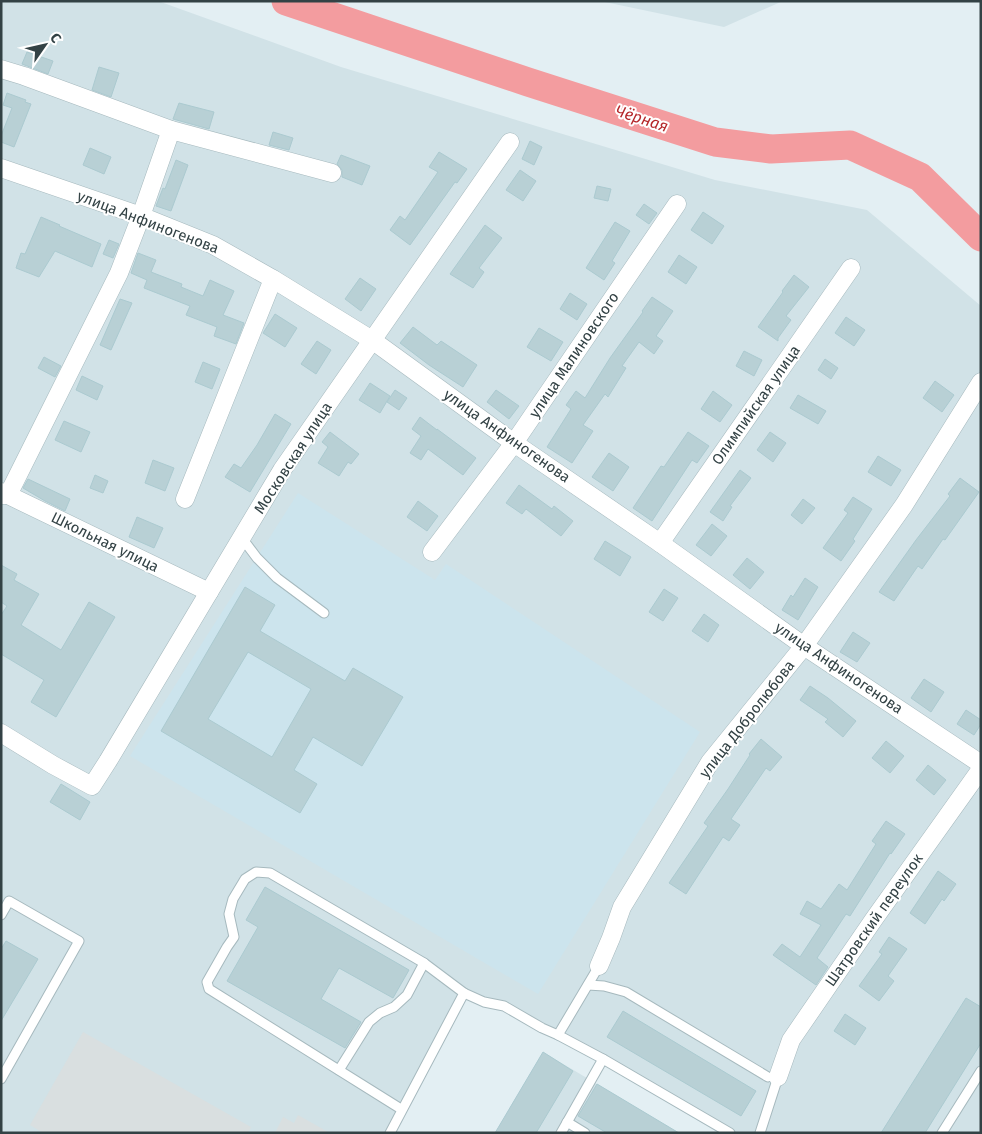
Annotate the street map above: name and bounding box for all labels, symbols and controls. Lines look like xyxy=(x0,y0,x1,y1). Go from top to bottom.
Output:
north arrow xyxy=(20,20,70,70)
text: С xyxy=(46,30,65,46)
water label: Чёрная xyxy=(613,101,671,136)
street label: улица Анфиногенова xyxy=(75,187,221,257)
street label: улица Малиновского xyxy=(525,289,623,421)
street label: Олимпийская улица xyxy=(708,342,804,468)
street label: улица Анфиногенова xyxy=(440,385,574,487)
street label: Московская улица xyxy=(250,399,336,517)
street label: Школьная улица xyxy=(48,508,162,576)
street label: улица Анфиногенова xyxy=(772,618,906,718)
street label: улица Добролюбова xyxy=(696,657,798,781)
street label: Шатровский переулок xyxy=(821,850,927,990)

